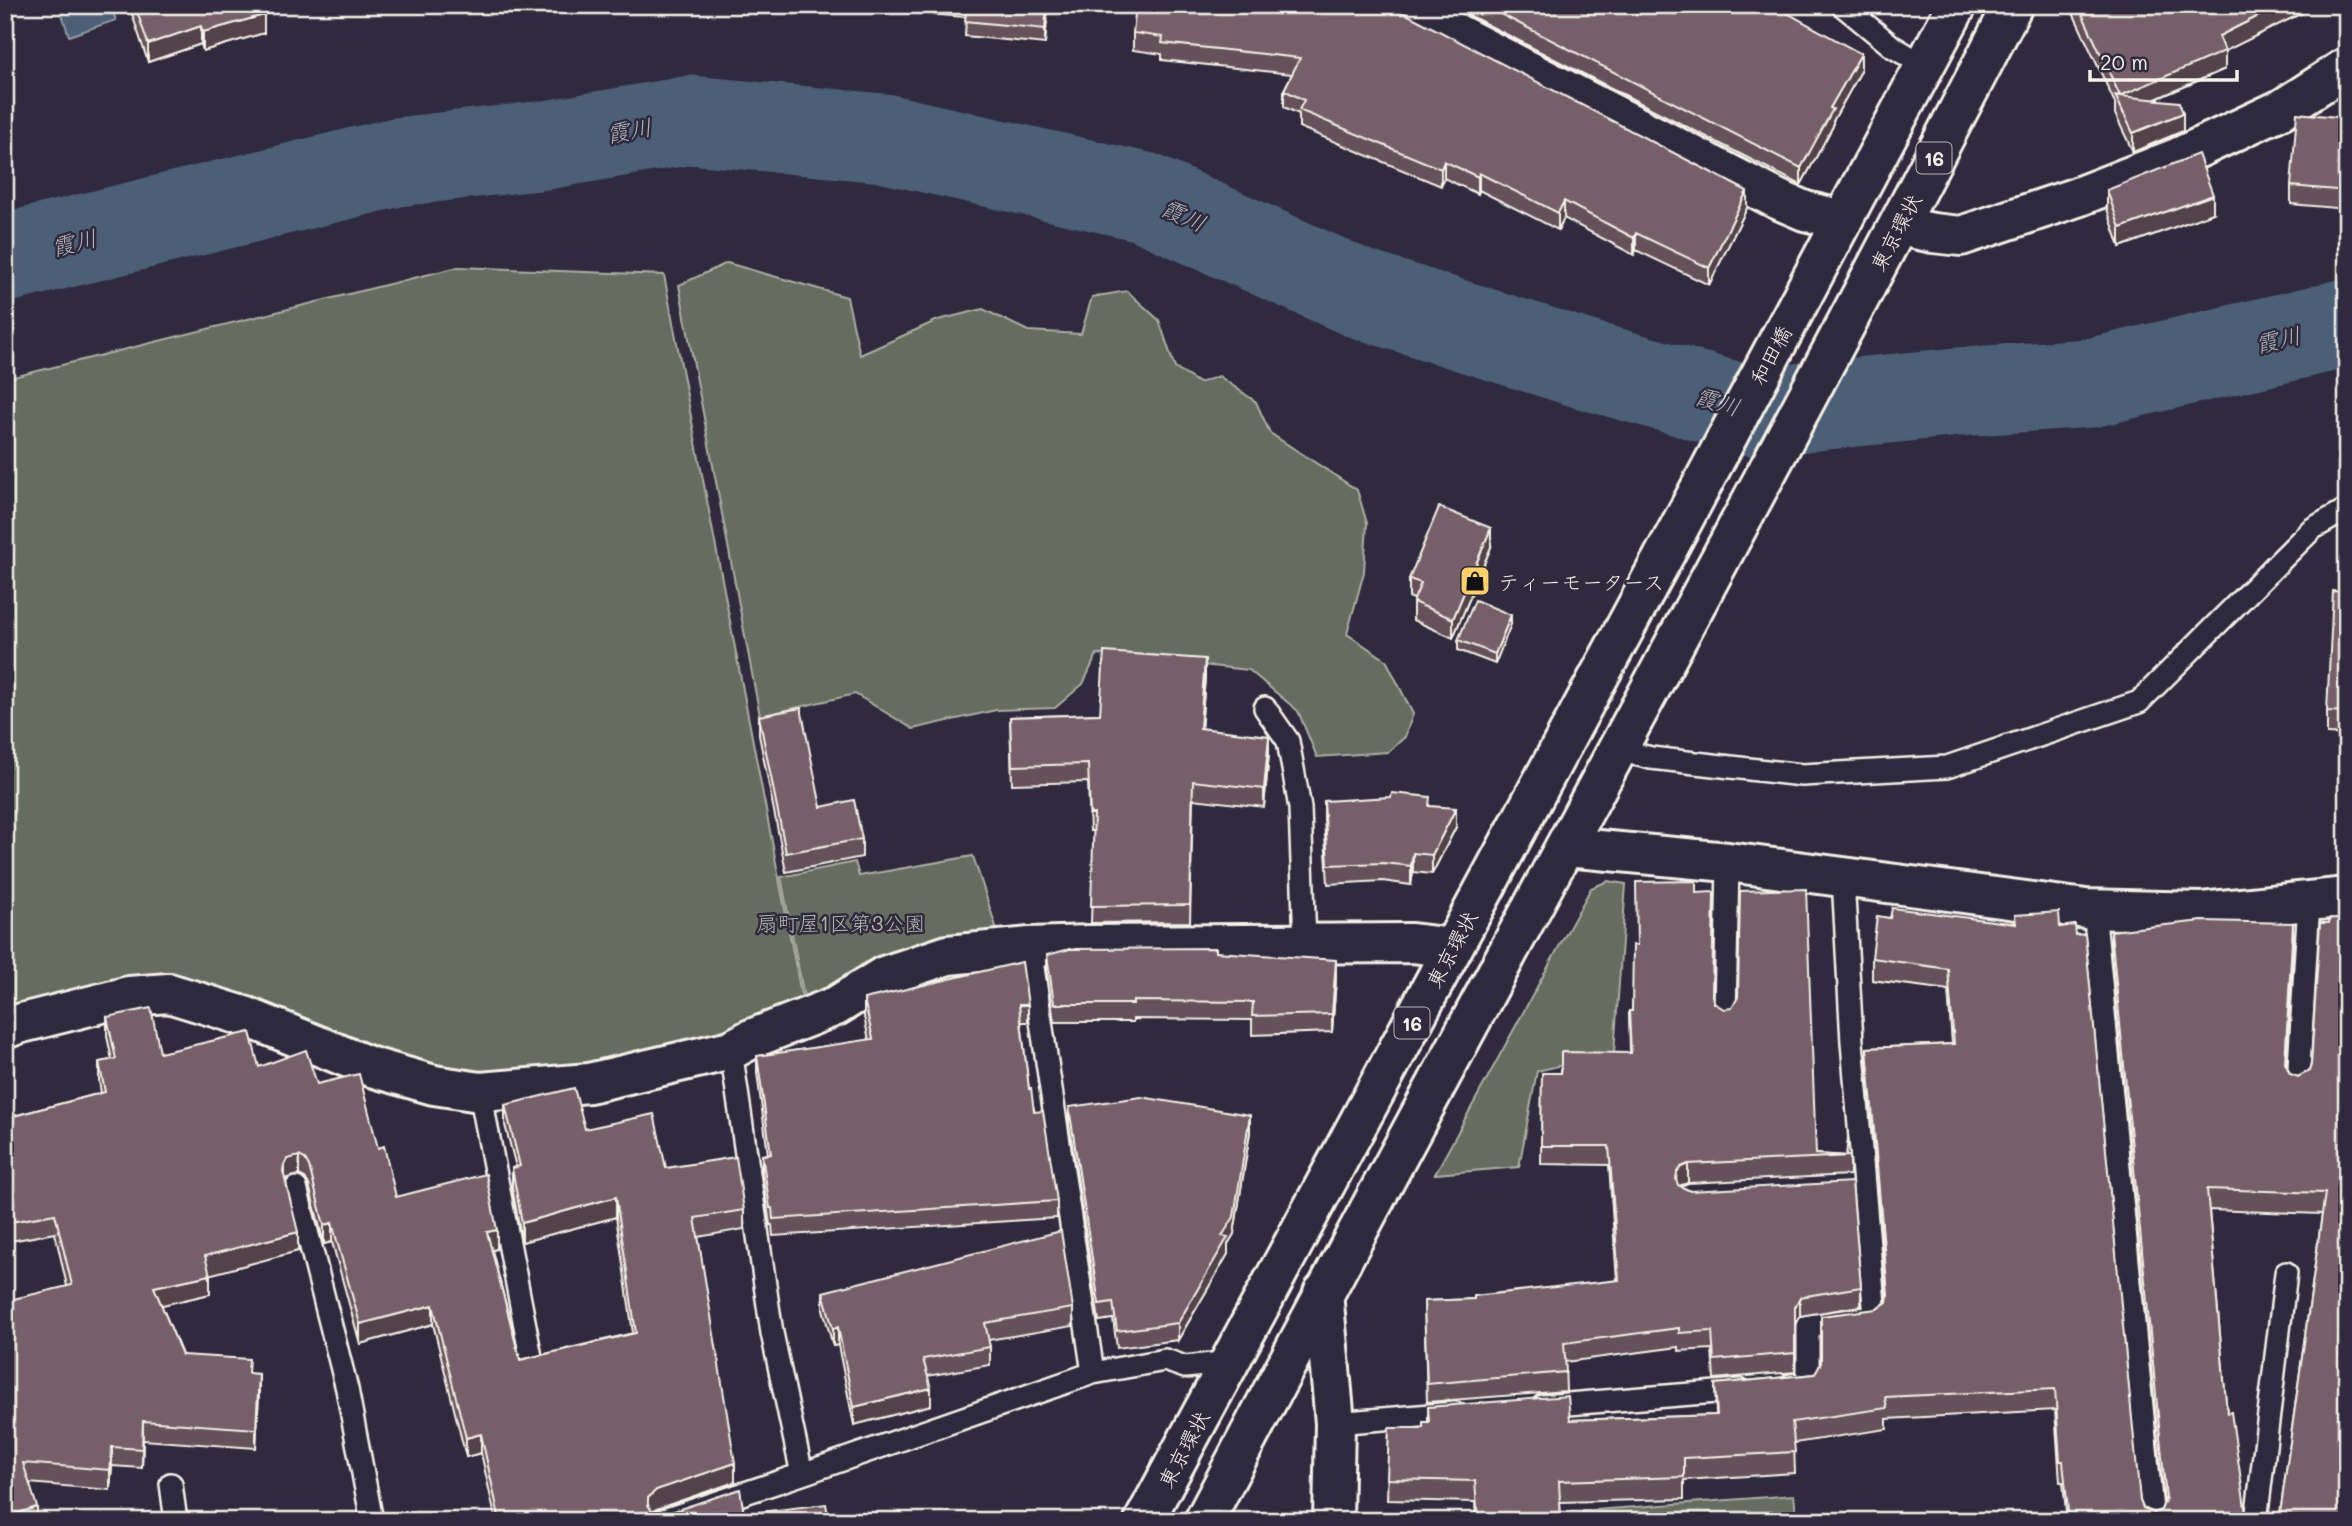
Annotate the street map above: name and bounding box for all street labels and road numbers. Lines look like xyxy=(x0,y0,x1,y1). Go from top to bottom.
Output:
road number: 16 xyxy=(1916,142,1952,174)
street label: 東京環状 xyxy=(1863,189,1927,275)
street label: 和田橋 xyxy=(1743,321,1797,389)
street label: 東京環状 xyxy=(1419,906,1483,992)
road number: 16 xyxy=(1394,1007,1430,1038)
street label: 東京環状 xyxy=(1151,1406,1215,1492)

